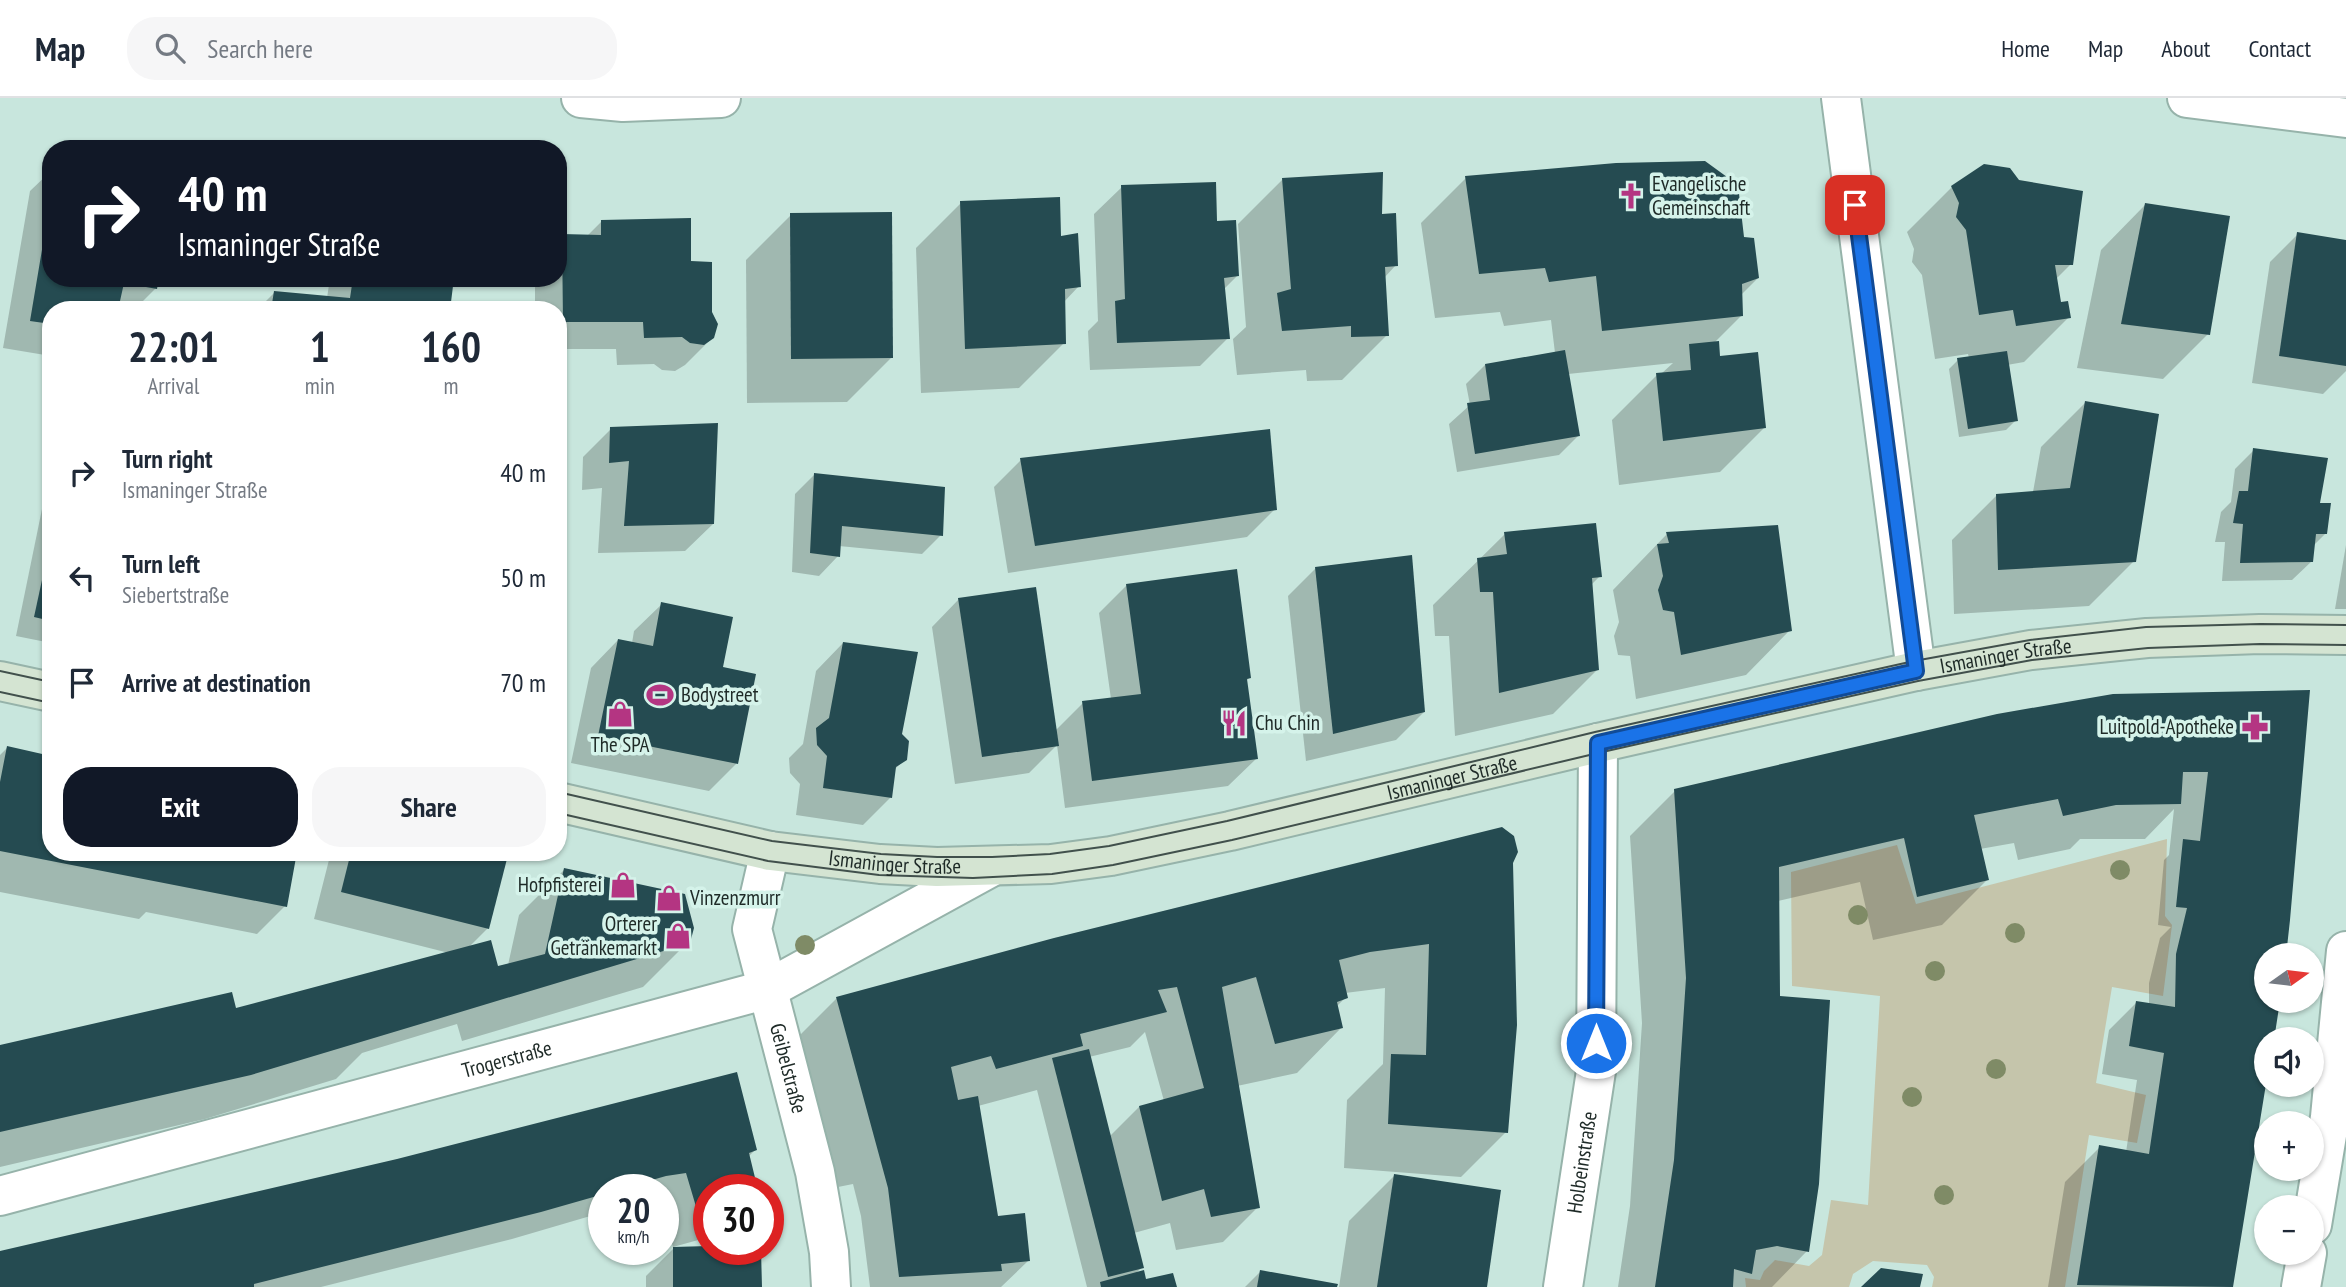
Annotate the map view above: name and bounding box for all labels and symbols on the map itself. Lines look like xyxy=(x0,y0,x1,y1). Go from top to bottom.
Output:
place label: Evangelische Gemeinschaft xyxy=(1652,170,1750,221)
pin xyxy=(1825,175,1885,235)
church icon: Evangelische Gemeinschaft xyxy=(1616,181,1646,211)
street label: Ismaninger Straße xyxy=(1938,632,2073,679)
sports icon: Bodystreet xyxy=(645,680,675,710)
place label: Bodystreet xyxy=(681,681,759,708)
shop icon: The SPA xyxy=(605,699,635,729)
restaurant icon: Chu Chin xyxy=(1219,708,1249,738)
place label: Chu Chin xyxy=(1255,709,1320,736)
pharmacy icon: Luitpold-Apotheke xyxy=(2240,712,2270,742)
place label: Luitpold-Apotheke xyxy=(2100,713,2234,740)
place label: The SPA xyxy=(590,731,650,758)
street label: Ismaninger Straße xyxy=(1384,749,1520,806)
street label: Ismaninger Straße xyxy=(827,844,961,880)
shop icon: Hofpfisterei xyxy=(608,870,638,900)
place label: Hofpfisterei xyxy=(518,871,602,898)
shop icon: Vinzenzmurr xyxy=(654,883,684,913)
place label: Vinzenzmurr xyxy=(689,884,781,911)
place label: Orterer Getränkemarkt xyxy=(550,910,657,961)
shop icon: Orterer Getränkemarkt xyxy=(663,921,693,951)
north arrow xyxy=(2254,943,2324,1013)
position arrow xyxy=(1559,1006,1633,1080)
street label: Geibelstraße xyxy=(764,1020,813,1116)
street label: Trogerstraße xyxy=(459,1034,555,1084)
street label: Holbeinstraße xyxy=(1560,1109,1603,1215)
speed limit sign: 30 xyxy=(693,1174,784,1265)

